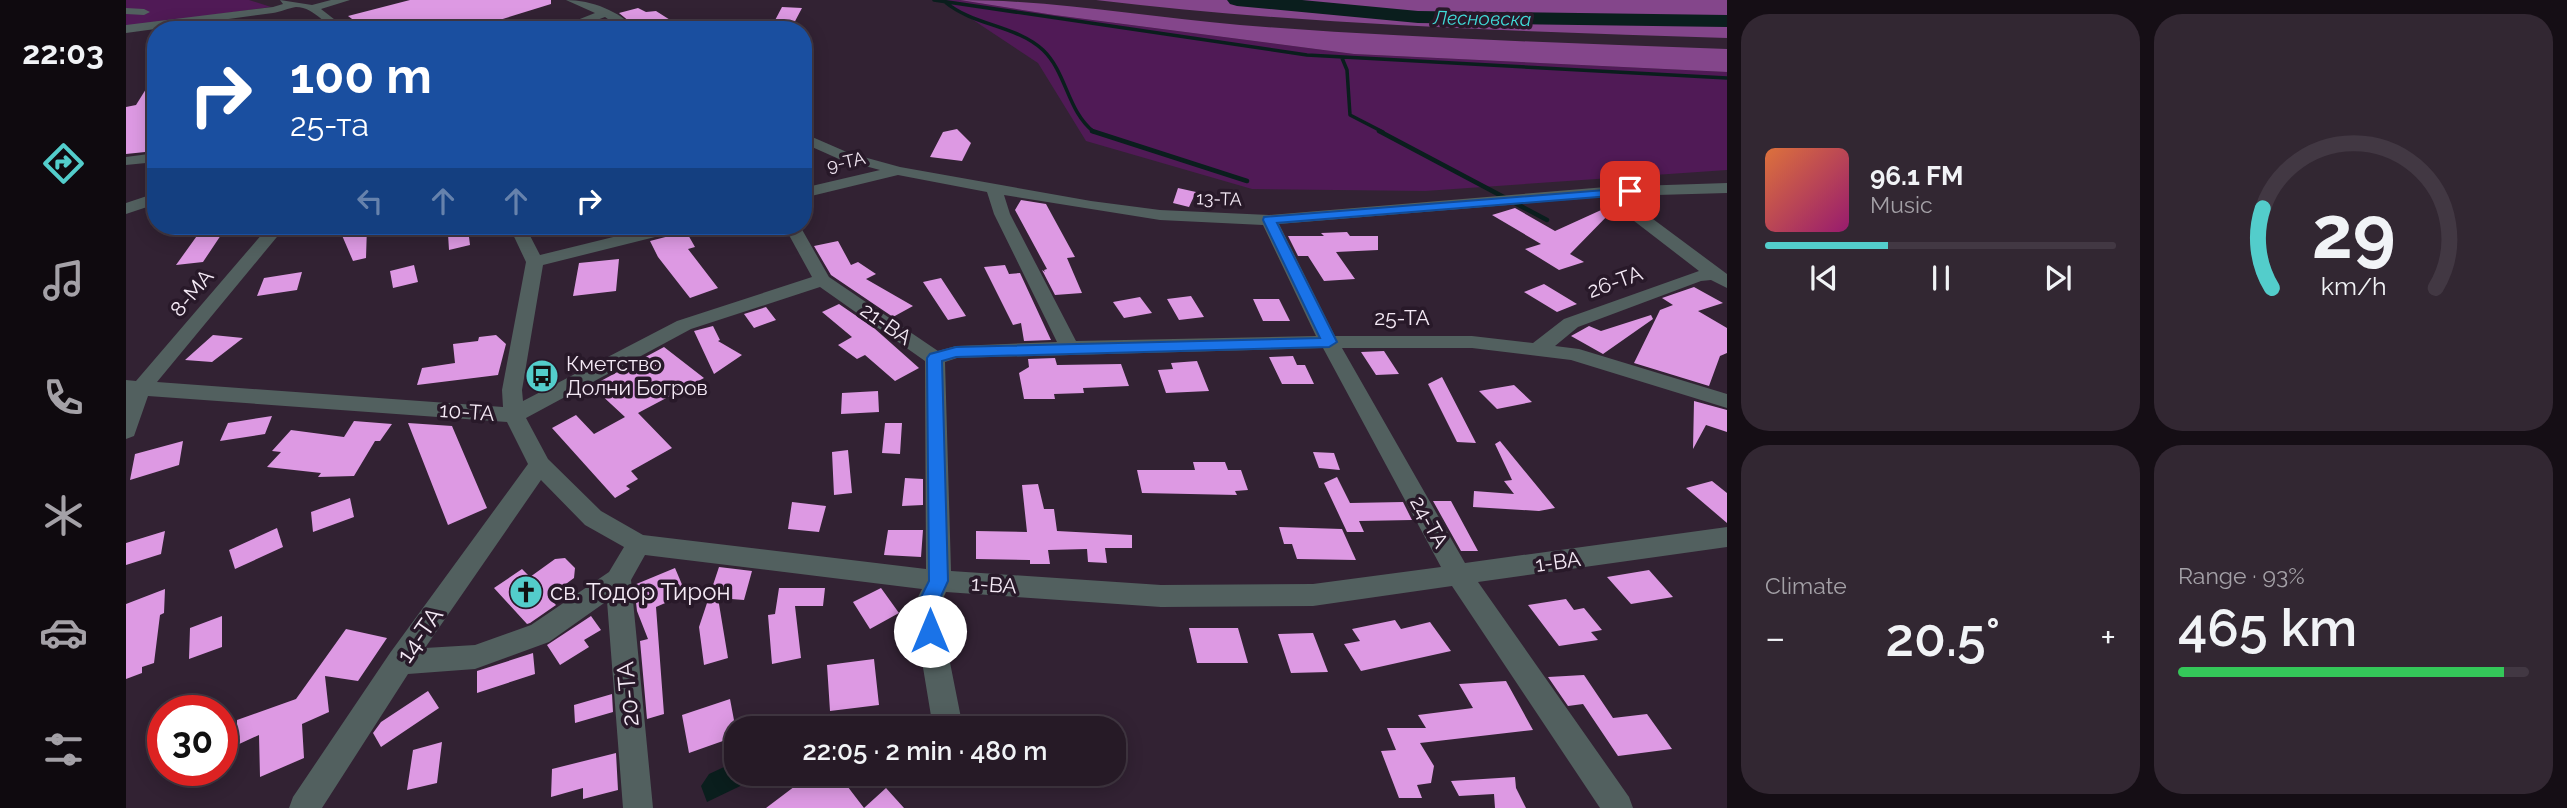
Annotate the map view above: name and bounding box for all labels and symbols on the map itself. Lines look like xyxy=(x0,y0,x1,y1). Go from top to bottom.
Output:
water label: Лесновска xyxy=(1432,6,1531,30)
street label: 9-ТА xyxy=(825,147,867,176)
pin xyxy=(1600,161,1660,221)
street label: 13-ТА xyxy=(1196,187,1242,210)
street label: 26-ТА xyxy=(1584,260,1646,303)
street label: 8-МА xyxy=(165,264,219,321)
street label: 21-ВА xyxy=(856,297,917,350)
street label: 25-ТА xyxy=(1374,305,1430,330)
place label: Кметство Долни Богров xyxy=(566,351,708,400)
bus stop icon: Кметство Долни Богров xyxy=(523,357,561,395)
street label: 10-ТА xyxy=(439,397,495,426)
street label: 24-ТА xyxy=(1405,491,1454,552)
street label: 1-ВА xyxy=(1534,546,1582,577)
street label: 1-ВА xyxy=(970,570,1018,599)
church icon: св. Тодор Тирон xyxy=(507,573,545,611)
place label: св. Тодор Тирон xyxy=(550,577,730,606)
position arrow xyxy=(893,594,967,668)
street label: 14-ТА xyxy=(390,601,449,668)
street label: 20-ТА xyxy=(610,660,645,728)
speed limit sign: 30 xyxy=(147,695,238,786)

